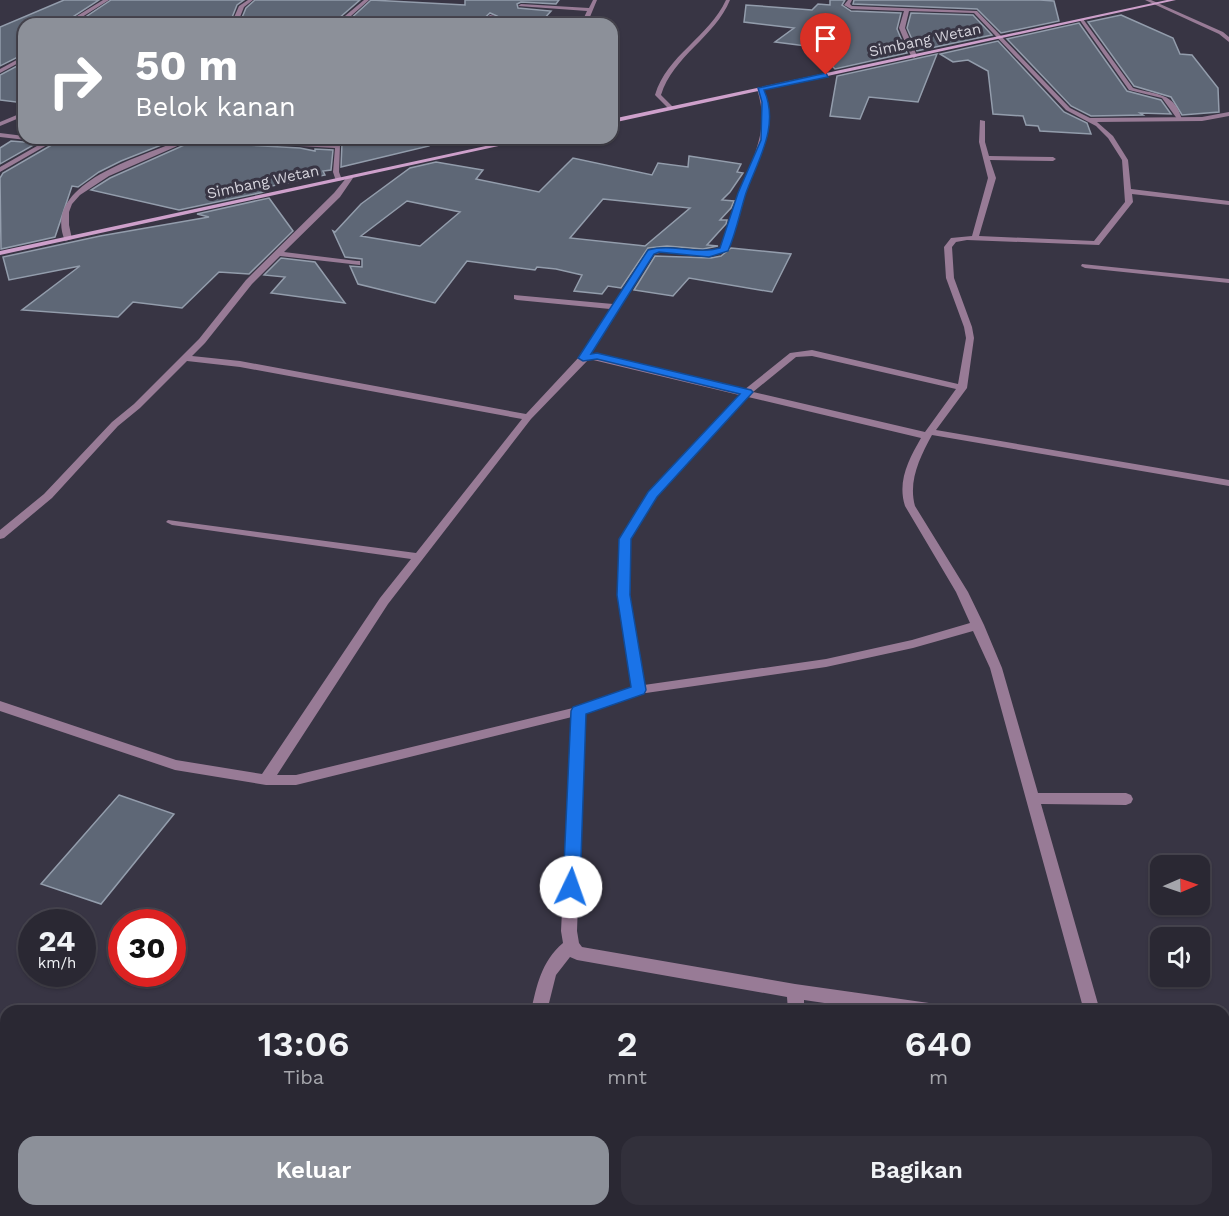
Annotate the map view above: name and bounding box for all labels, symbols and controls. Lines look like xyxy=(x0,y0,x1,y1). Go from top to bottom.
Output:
pin xyxy=(800,13,851,75)
street label: Simbang Wetan xyxy=(867,19,983,61)
icon: arrive xyxy=(809,22,842,55)
text: 50 m xyxy=(135,41,238,90)
icon: right xyxy=(36,42,114,120)
text: Belok kanan xyxy=(135,91,296,123)
street label: Simbang Wetan xyxy=(205,161,321,203)
position arrow xyxy=(539,855,603,919)
north arrow xyxy=(1150,855,1210,915)
map controls xyxy=(1150,855,1210,987)
speed limit sign: 30 xyxy=(108,909,186,987)
text: 24 xyxy=(39,923,75,958)
button: sound xyxy=(1150,927,1210,987)
text: km/h xyxy=(38,954,76,972)
text: 13:06 xyxy=(258,1023,350,1065)
text: 2 xyxy=(616,1023,638,1065)
text: 640 xyxy=(905,1023,972,1065)
text: Tiba xyxy=(283,1065,324,1089)
text: mnt xyxy=(607,1065,647,1089)
text: m xyxy=(929,1065,948,1089)
button: Keluar xyxy=(18,1136,609,1205)
button: Bagikan xyxy=(621,1136,1212,1205)

